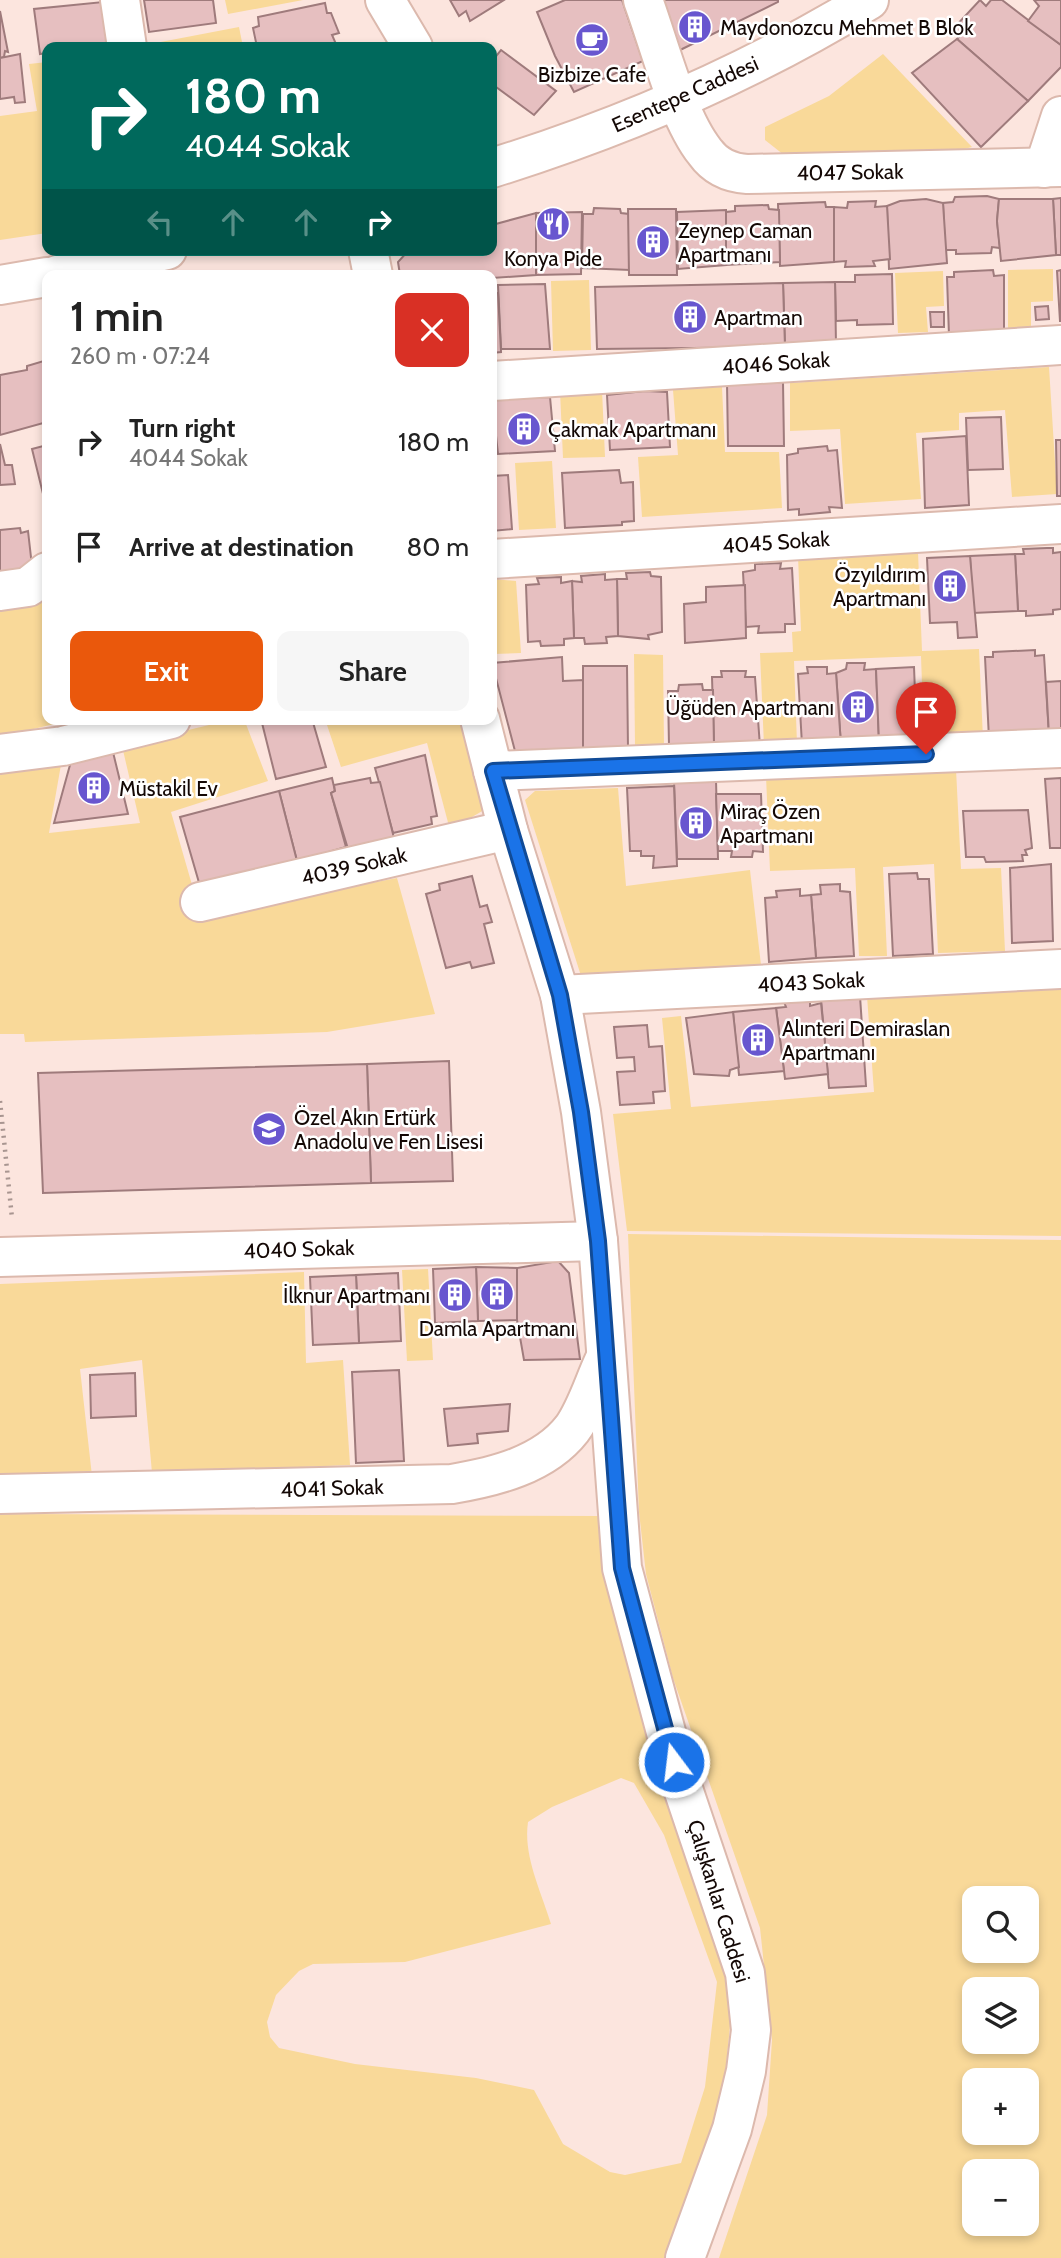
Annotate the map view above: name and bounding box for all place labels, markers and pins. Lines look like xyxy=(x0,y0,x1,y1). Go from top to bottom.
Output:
building icon: Maydonozcu Mehmet B Blok xyxy=(676,8,714,46)
place label: Maydonozcu Mehmet B Blok xyxy=(720,15,974,40)
cafe icon: Bizbize Cafe xyxy=(573,21,611,59)
place label: Bizbize Cafe xyxy=(538,62,646,87)
restaurant icon: Konya Pide xyxy=(534,205,572,243)
place label: Zeynep Caman Apartmanı xyxy=(678,218,812,267)
building icon: Zeynep Caman Apartmanı xyxy=(634,223,672,261)
place label: Konya Pide xyxy=(504,246,602,271)
building icon: Apartman xyxy=(671,298,709,336)
place label: Apartman xyxy=(714,305,803,330)
building icon: Çakmak Apartmanı xyxy=(505,410,543,448)
place label: Çakmak Apartmanı xyxy=(548,417,716,442)
place label: Özyıldırım Apartmanı xyxy=(833,562,926,611)
building icon: Özyıldırım Apartmanı xyxy=(931,567,969,605)
pin xyxy=(896,682,956,754)
building icon: Üğüden Apartmanı xyxy=(839,688,877,726)
place label: Üğüden Apartmanı xyxy=(665,695,834,720)
building icon: Müstakil Ev xyxy=(75,769,113,807)
place label: Müstakil Ev xyxy=(119,776,219,801)
place label: Miraç Özen Apartmanı xyxy=(720,799,820,848)
building icon: Miraç Özen Apartmanı xyxy=(677,804,715,842)
place label: Alınteri Demiraslan Apartmanı xyxy=(782,1016,950,1065)
building icon: Alınteri Demiraslan Apartmanı xyxy=(739,1021,777,1059)
place label: Özel Akın Ertürk Anadolu ve Fen Lisesi xyxy=(294,1105,483,1154)
school or university icon: Özel Akın Ertürk Anadolu ve Fen Lisesi xyxy=(250,1110,288,1148)
building icon: Damla Apartmanı xyxy=(478,1275,516,1313)
building icon: İlknur Apartmanı xyxy=(436,1276,474,1314)
place label: İlknur Apartmanı xyxy=(283,1283,430,1308)
place label: Damla Apartmanı xyxy=(419,1316,575,1341)

